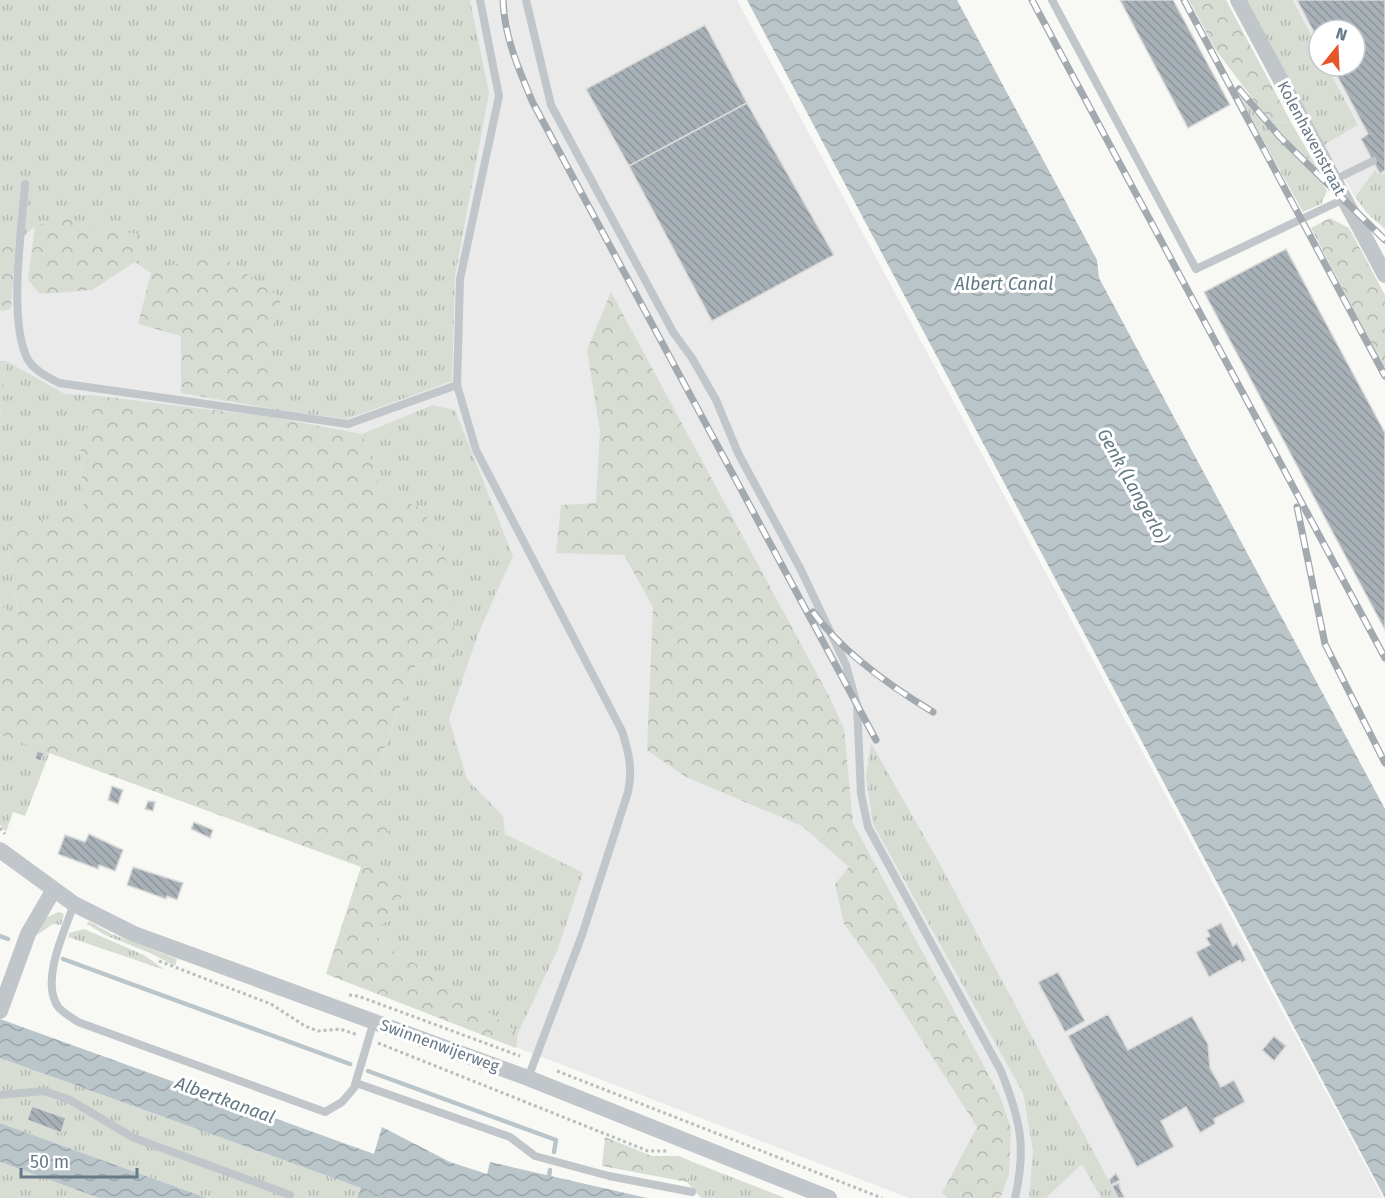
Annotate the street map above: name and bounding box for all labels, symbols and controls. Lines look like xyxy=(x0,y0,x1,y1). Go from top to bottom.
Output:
north arrow xyxy=(1307,18,1367,78)
text: N xyxy=(1334,24,1349,45)
street label: Kolenhavenstraat xyxy=(1273,78,1350,199)
water label: Albert Canal xyxy=(954,273,1053,295)
water label: Genk (Langerlo) xyxy=(1092,425,1174,548)
street label: Swinnenwijerweg xyxy=(378,1015,503,1076)
water label: Albertkanaal xyxy=(171,1071,278,1128)
scale bar xyxy=(21,1141,136,1179)
text: 50 m xyxy=(30,1151,69,1173)

